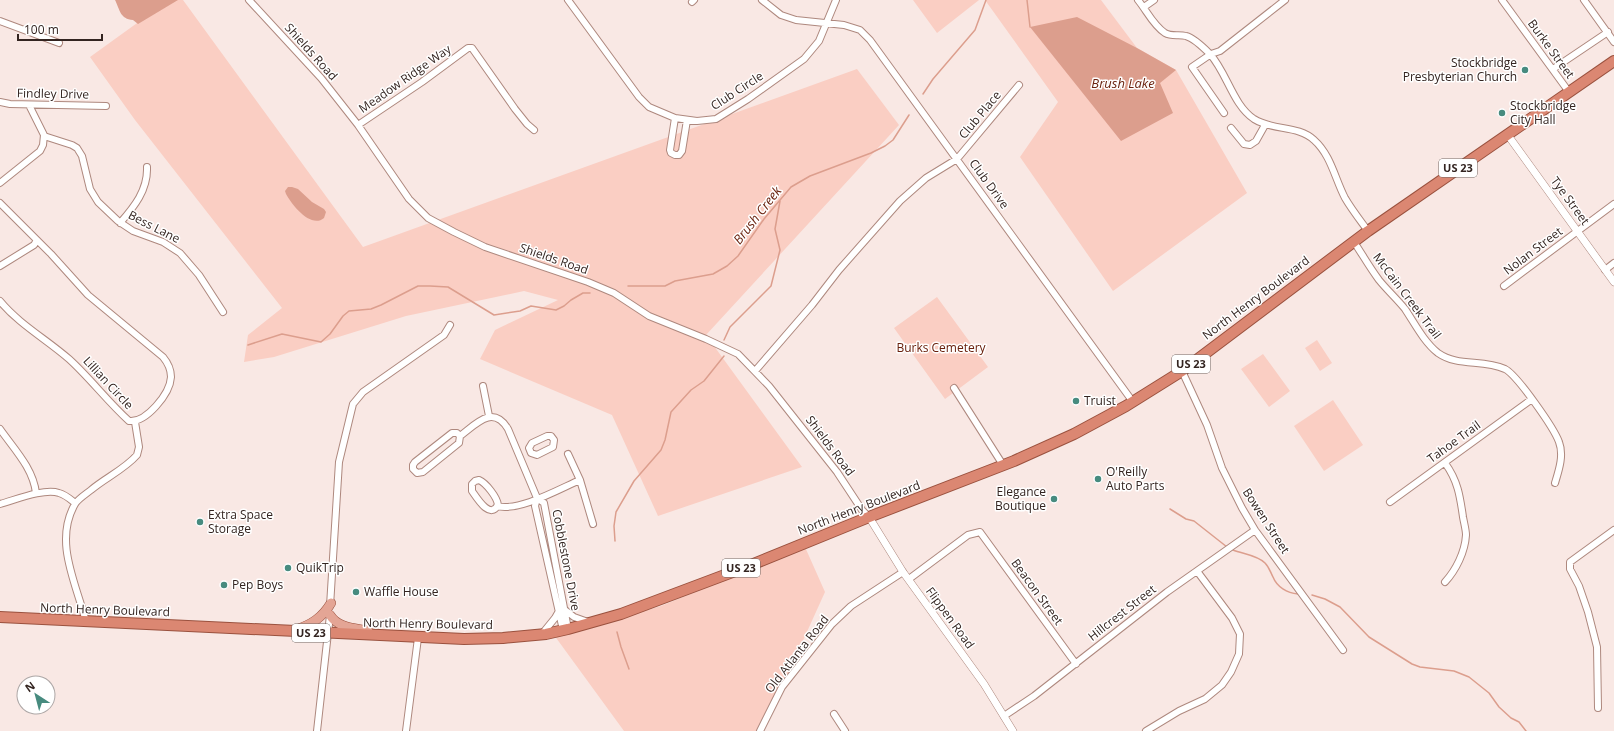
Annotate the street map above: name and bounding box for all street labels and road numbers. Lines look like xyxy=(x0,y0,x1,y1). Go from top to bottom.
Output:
street label: Burke Street xyxy=(1524,16,1579,82)
street label: Shields Road xyxy=(281,19,342,84)
street label: Meadow Ridge Way xyxy=(355,40,455,117)
street label: Club Circle xyxy=(707,67,766,114)
street label: Findley Drive xyxy=(17,84,90,103)
street label: Club Place xyxy=(955,87,1005,142)
street label: Club Drive xyxy=(966,155,1013,212)
road number: US 23 xyxy=(1439,159,1477,177)
street label: Tye Street xyxy=(1547,173,1594,228)
street label: Bess Lane xyxy=(125,206,183,247)
street label: Nolan Street xyxy=(1500,223,1566,278)
street label: Shields Road xyxy=(518,239,591,278)
street label: McCain Creek Trail xyxy=(1369,249,1445,342)
street label: North Henry Boulevard xyxy=(1199,252,1313,343)
street label: Lillian Circle xyxy=(79,353,137,413)
road number: US 23 xyxy=(1172,355,1210,373)
street label: Shields Road xyxy=(802,412,859,479)
street label: Tahoe Trail xyxy=(1424,417,1484,467)
street label: North Henry Boulevard xyxy=(795,476,923,539)
street label: Bowen Street xyxy=(1239,485,1294,557)
street label: Cobblestone Drive xyxy=(548,508,585,612)
street label: Beacon Street xyxy=(1008,555,1067,628)
road number: US 23 xyxy=(722,559,760,577)
street label: Hillcrest Street xyxy=(1084,581,1159,645)
street label: Flippen Road xyxy=(922,583,979,652)
street label: North Henry Boulevard xyxy=(40,599,170,620)
street label: Old Atlanta Road xyxy=(761,611,832,696)
street label: North Henry Boulevard xyxy=(363,614,493,633)
road number: US 23 xyxy=(292,624,330,642)

